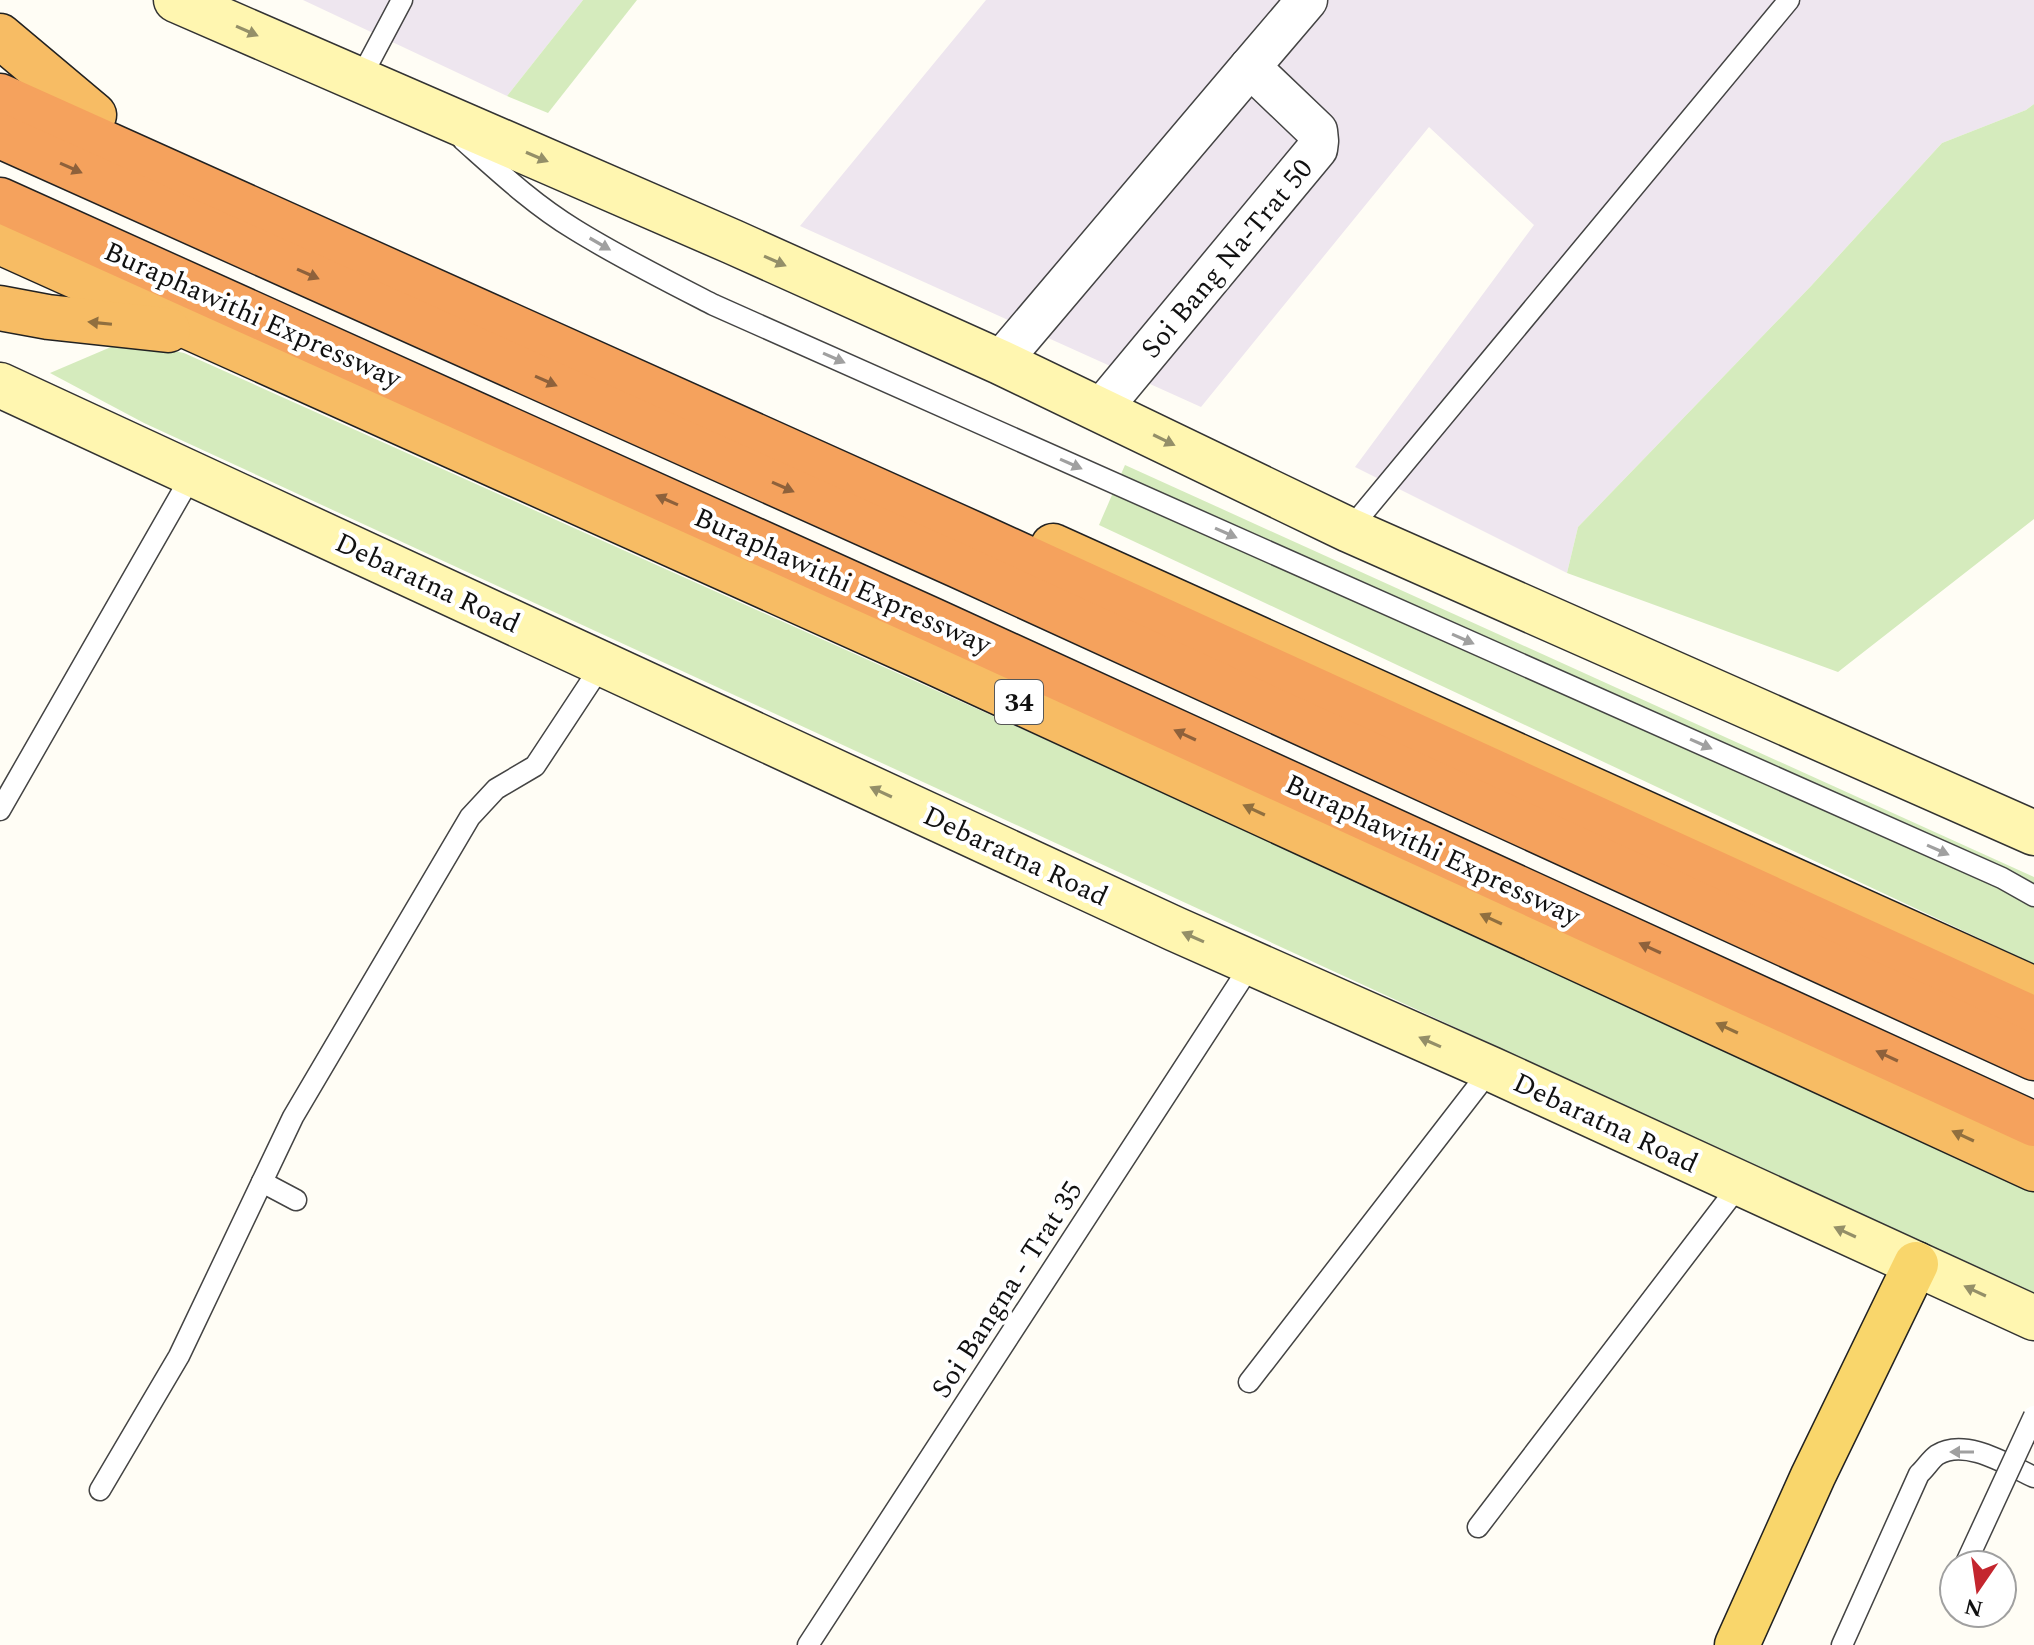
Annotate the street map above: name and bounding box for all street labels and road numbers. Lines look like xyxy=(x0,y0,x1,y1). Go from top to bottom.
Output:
street label: Soi Bang Na-Trat 50 xyxy=(1130,150,1324,368)
street label: Buraphawithi Expressway xyxy=(97,230,409,401)
street label: Buraphawithi Expressway xyxy=(687,496,999,667)
street label: Debaratna Road xyxy=(328,522,527,645)
road number: 34 xyxy=(995,680,1043,724)
street label: Buraphawithi Expressway xyxy=(1278,763,1588,938)
street label: Debaratna Road xyxy=(916,795,1115,918)
street label: Debaratna Road xyxy=(1506,1062,1705,1185)
street label: Soi Bangna - Trat 35 xyxy=(921,1172,1094,1407)

